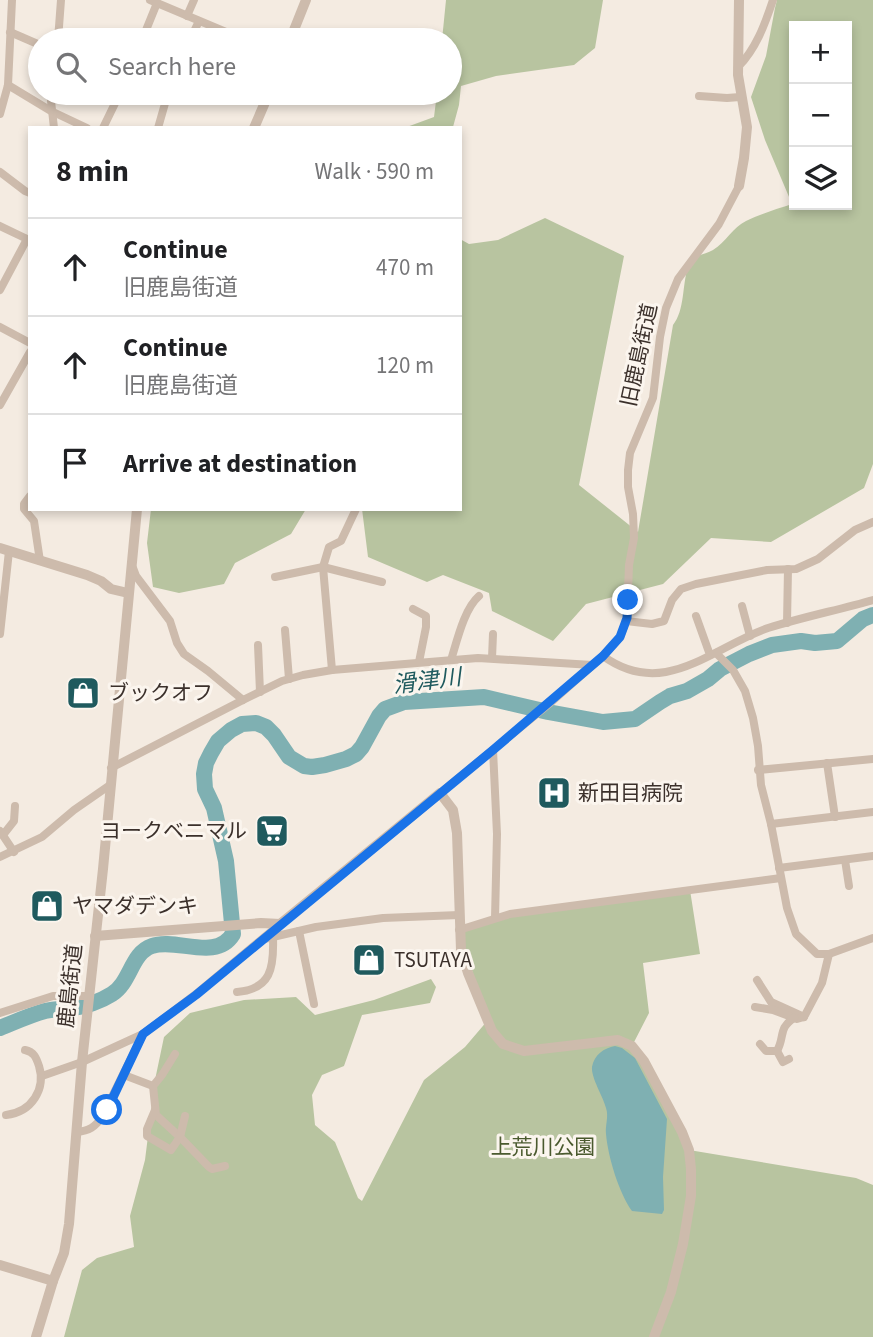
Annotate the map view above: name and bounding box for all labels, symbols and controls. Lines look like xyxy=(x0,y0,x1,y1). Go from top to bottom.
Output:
map controls xyxy=(789,21,852,210)
button: + xyxy=(789,21,852,84)
search box xyxy=(28,28,462,105)
icon: search xyxy=(52,48,90,86)
text: Search here xyxy=(108,48,236,85)
button: − xyxy=(789,84,852,147)
button: layers xyxy=(789,147,852,210)
text: 8 min xyxy=(56,150,129,193)
text: Walk · 590 m xyxy=(315,155,434,188)
text: Continue xyxy=(123,231,228,268)
icon: ahead xyxy=(56,248,94,286)
text: 470 m xyxy=(376,251,434,284)
text: 旧鹿島街道 xyxy=(123,271,238,304)
street label: 旧鹿島街道 xyxy=(613,301,665,409)
text: Continue xyxy=(123,329,228,366)
icon: ahead xyxy=(56,346,94,384)
text: 120 m xyxy=(376,349,434,382)
text: 旧鹿島街道 xyxy=(123,369,238,402)
icon: arrive xyxy=(56,444,94,482)
text: Arrive at destination xyxy=(123,445,357,482)
route end xyxy=(612,584,643,615)
water label: 滑津川 xyxy=(391,660,466,702)
shop icon: ブックオフ xyxy=(64,674,102,712)
place label: ブックオフ xyxy=(108,678,213,708)
hospital icon: 新田目病院 xyxy=(535,774,573,812)
place label: 新田目病院 xyxy=(578,778,683,808)
supermarket icon: ヨークベニマル xyxy=(253,812,291,850)
place label: ヨークベニマル xyxy=(100,816,247,846)
shop icon: ヤマダデンキ xyxy=(28,887,66,925)
place label: ヤマダデンキ xyxy=(72,891,198,921)
shop icon: TSUTAYA xyxy=(350,941,388,979)
street label: 鹿島街道 xyxy=(51,943,89,1029)
place label: TSUTAYA xyxy=(394,945,472,975)
route start xyxy=(91,1094,122,1125)
park label: 上荒川公園 xyxy=(491,1132,596,1162)

